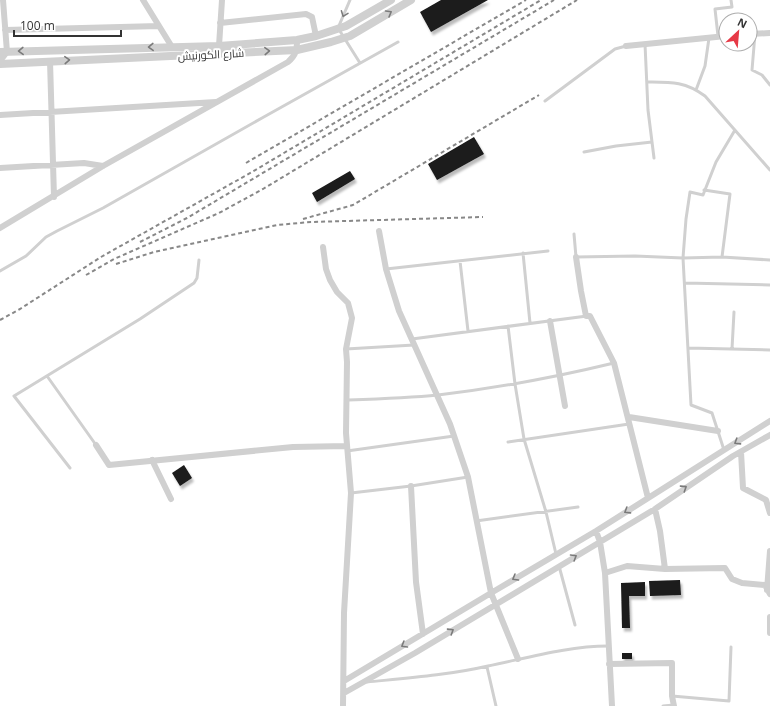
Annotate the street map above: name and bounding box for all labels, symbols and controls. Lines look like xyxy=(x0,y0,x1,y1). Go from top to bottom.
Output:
one-way arrow xyxy=(340,10,348,17)
one-way arrow xyxy=(385,11,392,18)
scale bar xyxy=(14,12,121,38)
north arrow xyxy=(718,12,758,52)
text: N xyxy=(735,14,750,31)
text: 100 m xyxy=(20,17,55,34)
one-way arrow xyxy=(148,43,154,52)
street label: شارع الكورنيش xyxy=(177,45,245,64)
one-way arrow xyxy=(18,47,24,56)
one-way arrow xyxy=(264,47,270,56)
one-way arrow xyxy=(64,56,70,65)
one-way arrow xyxy=(734,437,741,445)
one-way arrow xyxy=(680,485,687,493)
one-way arrow xyxy=(624,507,631,514)
one-way arrow xyxy=(570,555,577,562)
one-way arrow xyxy=(512,574,519,581)
one-way arrow xyxy=(447,629,454,636)
one-way arrow xyxy=(401,641,408,648)

